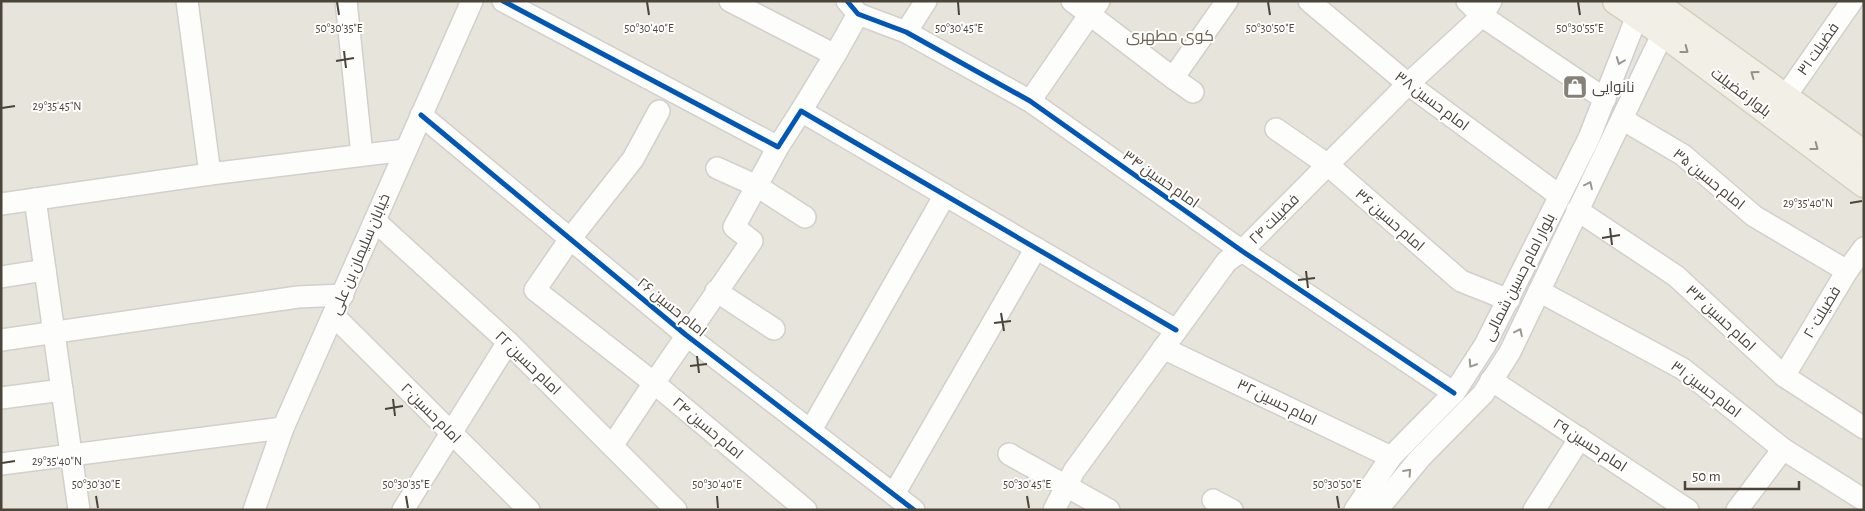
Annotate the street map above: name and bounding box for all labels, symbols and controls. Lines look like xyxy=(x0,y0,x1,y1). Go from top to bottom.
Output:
street label: فضیلت ۳۱ xyxy=(1795,20,1842,78)
text: 50°30'35"E xyxy=(315,22,363,34)
text: 50°30'40"E xyxy=(624,22,674,34)
text: 50°30'45"E xyxy=(935,22,983,34)
text: 50°30'50"E xyxy=(1246,22,1295,34)
text: 50°30'55"E xyxy=(1556,22,1604,34)
district label: کوی مطهری xyxy=(1126,28,1214,46)
one-way arrow xyxy=(1679,44,1688,52)
one-way arrow xyxy=(1616,57,1626,65)
street label: بلوار فضیلت xyxy=(1707,65,1774,121)
street label: امام حسین ۳۸ xyxy=(1391,69,1471,135)
one-way arrow xyxy=(1750,71,1760,80)
shop icon: نانوایی xyxy=(1562,74,1588,100)
place label: نانوایی xyxy=(1592,80,1634,97)
text: 29°35'45"N xyxy=(33,100,81,112)
one-way arrow xyxy=(1809,141,1819,150)
street label: امام حسین ۳۵ xyxy=(1669,146,1747,214)
street label: امام حسین ۳۴ xyxy=(1119,148,1201,213)
one-way arrow xyxy=(1583,181,1593,190)
street label: امام حسین ۳۶ xyxy=(1351,187,1427,256)
street label: خیابان سلیمان بن علی xyxy=(328,191,395,318)
street label: فضیلت ۲۴ xyxy=(1247,192,1302,247)
text: 29°35'40"N xyxy=(1783,197,1833,209)
street label: بلوار امام حسین شمالی xyxy=(1480,211,1560,344)
street label: امام حسین ۲۶ xyxy=(633,275,709,341)
street label: امام حسین ۳۳ xyxy=(1682,283,1758,356)
street label: فضیلت ۲۰ xyxy=(1801,284,1844,341)
one-way arrow xyxy=(1513,328,1523,337)
street label: امام حسین ۲۲ xyxy=(491,329,563,399)
street label: امام حسین ۳۱ xyxy=(1667,358,1743,422)
one-way arrow xyxy=(1469,359,1479,368)
street label: امام حسین ۳۲ xyxy=(1234,377,1319,430)
street label: امام حسین۲۰ xyxy=(396,381,463,448)
street label: امام حسین ۲۴ xyxy=(668,395,746,463)
street label: امام حسین ۲۹ xyxy=(1549,416,1629,476)
text: 29°35'40"N xyxy=(32,455,82,467)
scale bar xyxy=(1685,458,1799,490)
one-way arrow xyxy=(1402,468,1411,477)
text: 50 m xyxy=(1692,469,1721,484)
text: 50°30'30"E xyxy=(72,478,120,490)
text: 50°30'35"E xyxy=(382,478,430,490)
text: 50°30'40"E xyxy=(692,478,742,490)
text: 50°30'45"E xyxy=(1003,478,1051,490)
text: 50°30'50"E xyxy=(1313,478,1362,490)

